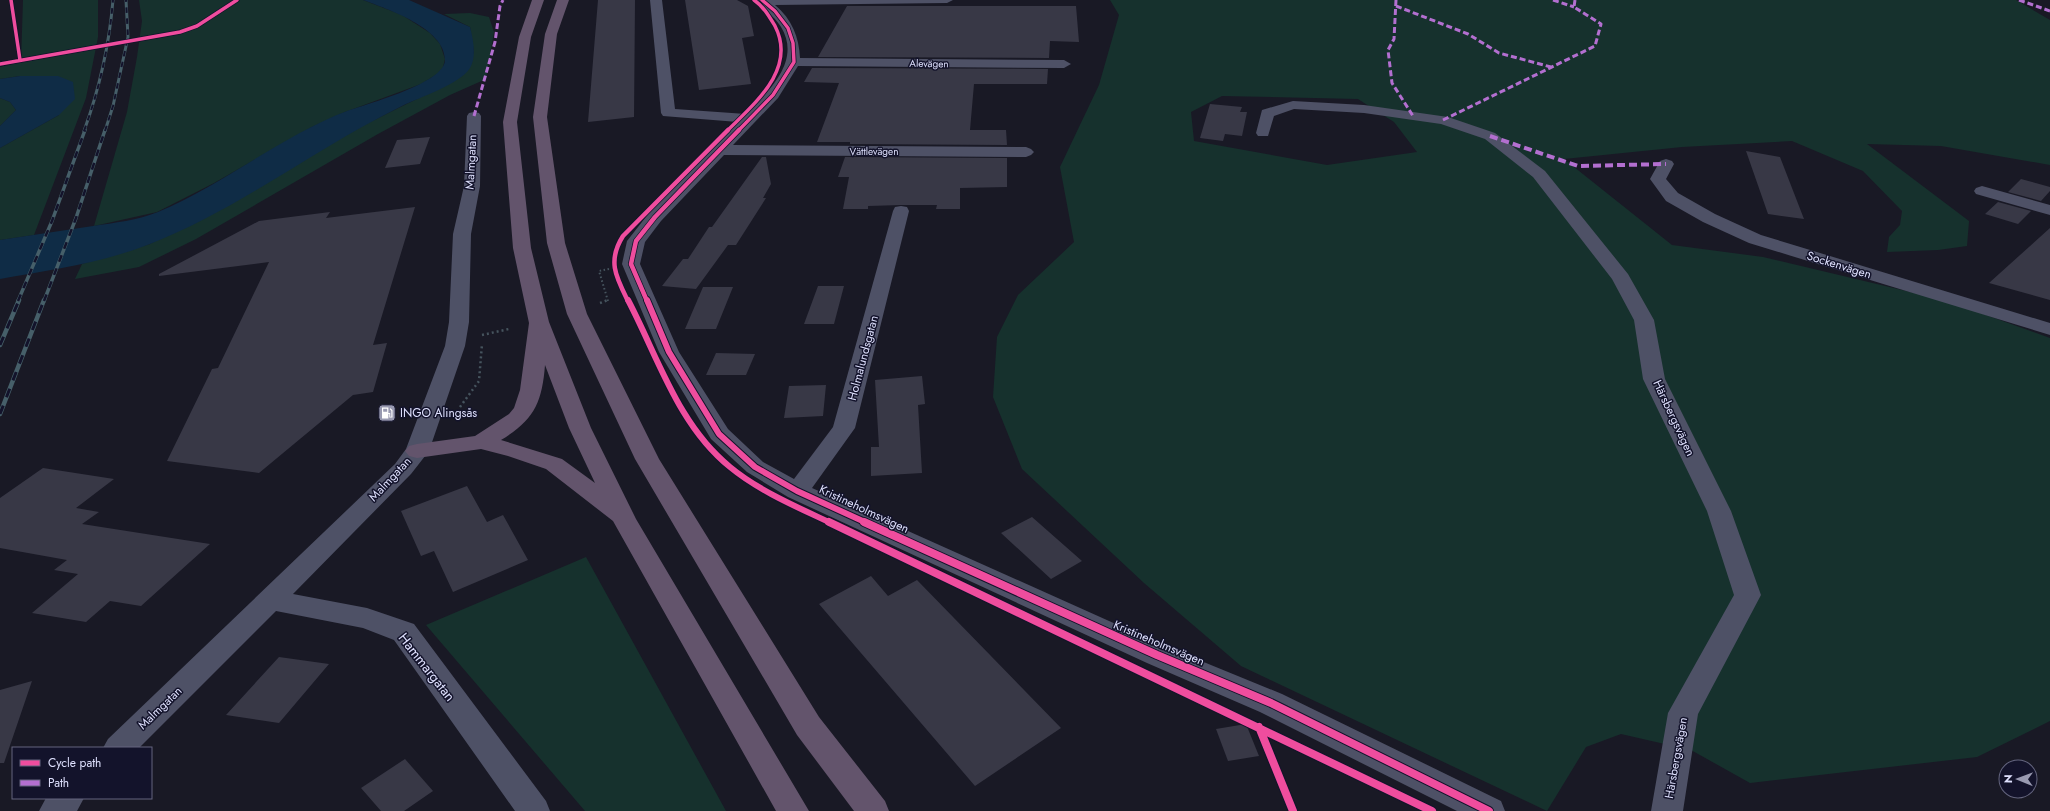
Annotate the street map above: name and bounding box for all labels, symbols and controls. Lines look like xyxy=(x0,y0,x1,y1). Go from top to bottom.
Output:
street label: Alevägen xyxy=(909,56,949,71)
street label: Malmgatan xyxy=(461,134,481,190)
street label: Vättlevägen xyxy=(850,144,898,159)
street label: Sockenvägen xyxy=(1804,247,1874,283)
street label: Holmalundsgatan xyxy=(843,313,883,403)
street label: Härsbergsvägen xyxy=(1648,377,1700,459)
fuel station icon: INGO Alingsås xyxy=(377,403,397,423)
place label: INGO Alingsås xyxy=(400,404,477,422)
street label: Malmgatan xyxy=(365,453,415,505)
street label: Kristineholmsvägen xyxy=(816,480,912,538)
street label: Kristineholmsvägen xyxy=(1111,616,1207,670)
street label: Hammargatan xyxy=(394,629,460,705)
street label: Malmgatan xyxy=(134,682,186,734)
street label: Härsbergsvägen xyxy=(1660,716,1692,800)
legend xyxy=(12,747,152,799)
text: Cycle path xyxy=(48,754,101,772)
north arrow xyxy=(1998,759,2038,799)
text: Path xyxy=(48,774,69,792)
text: N xyxy=(2000,774,2016,783)

